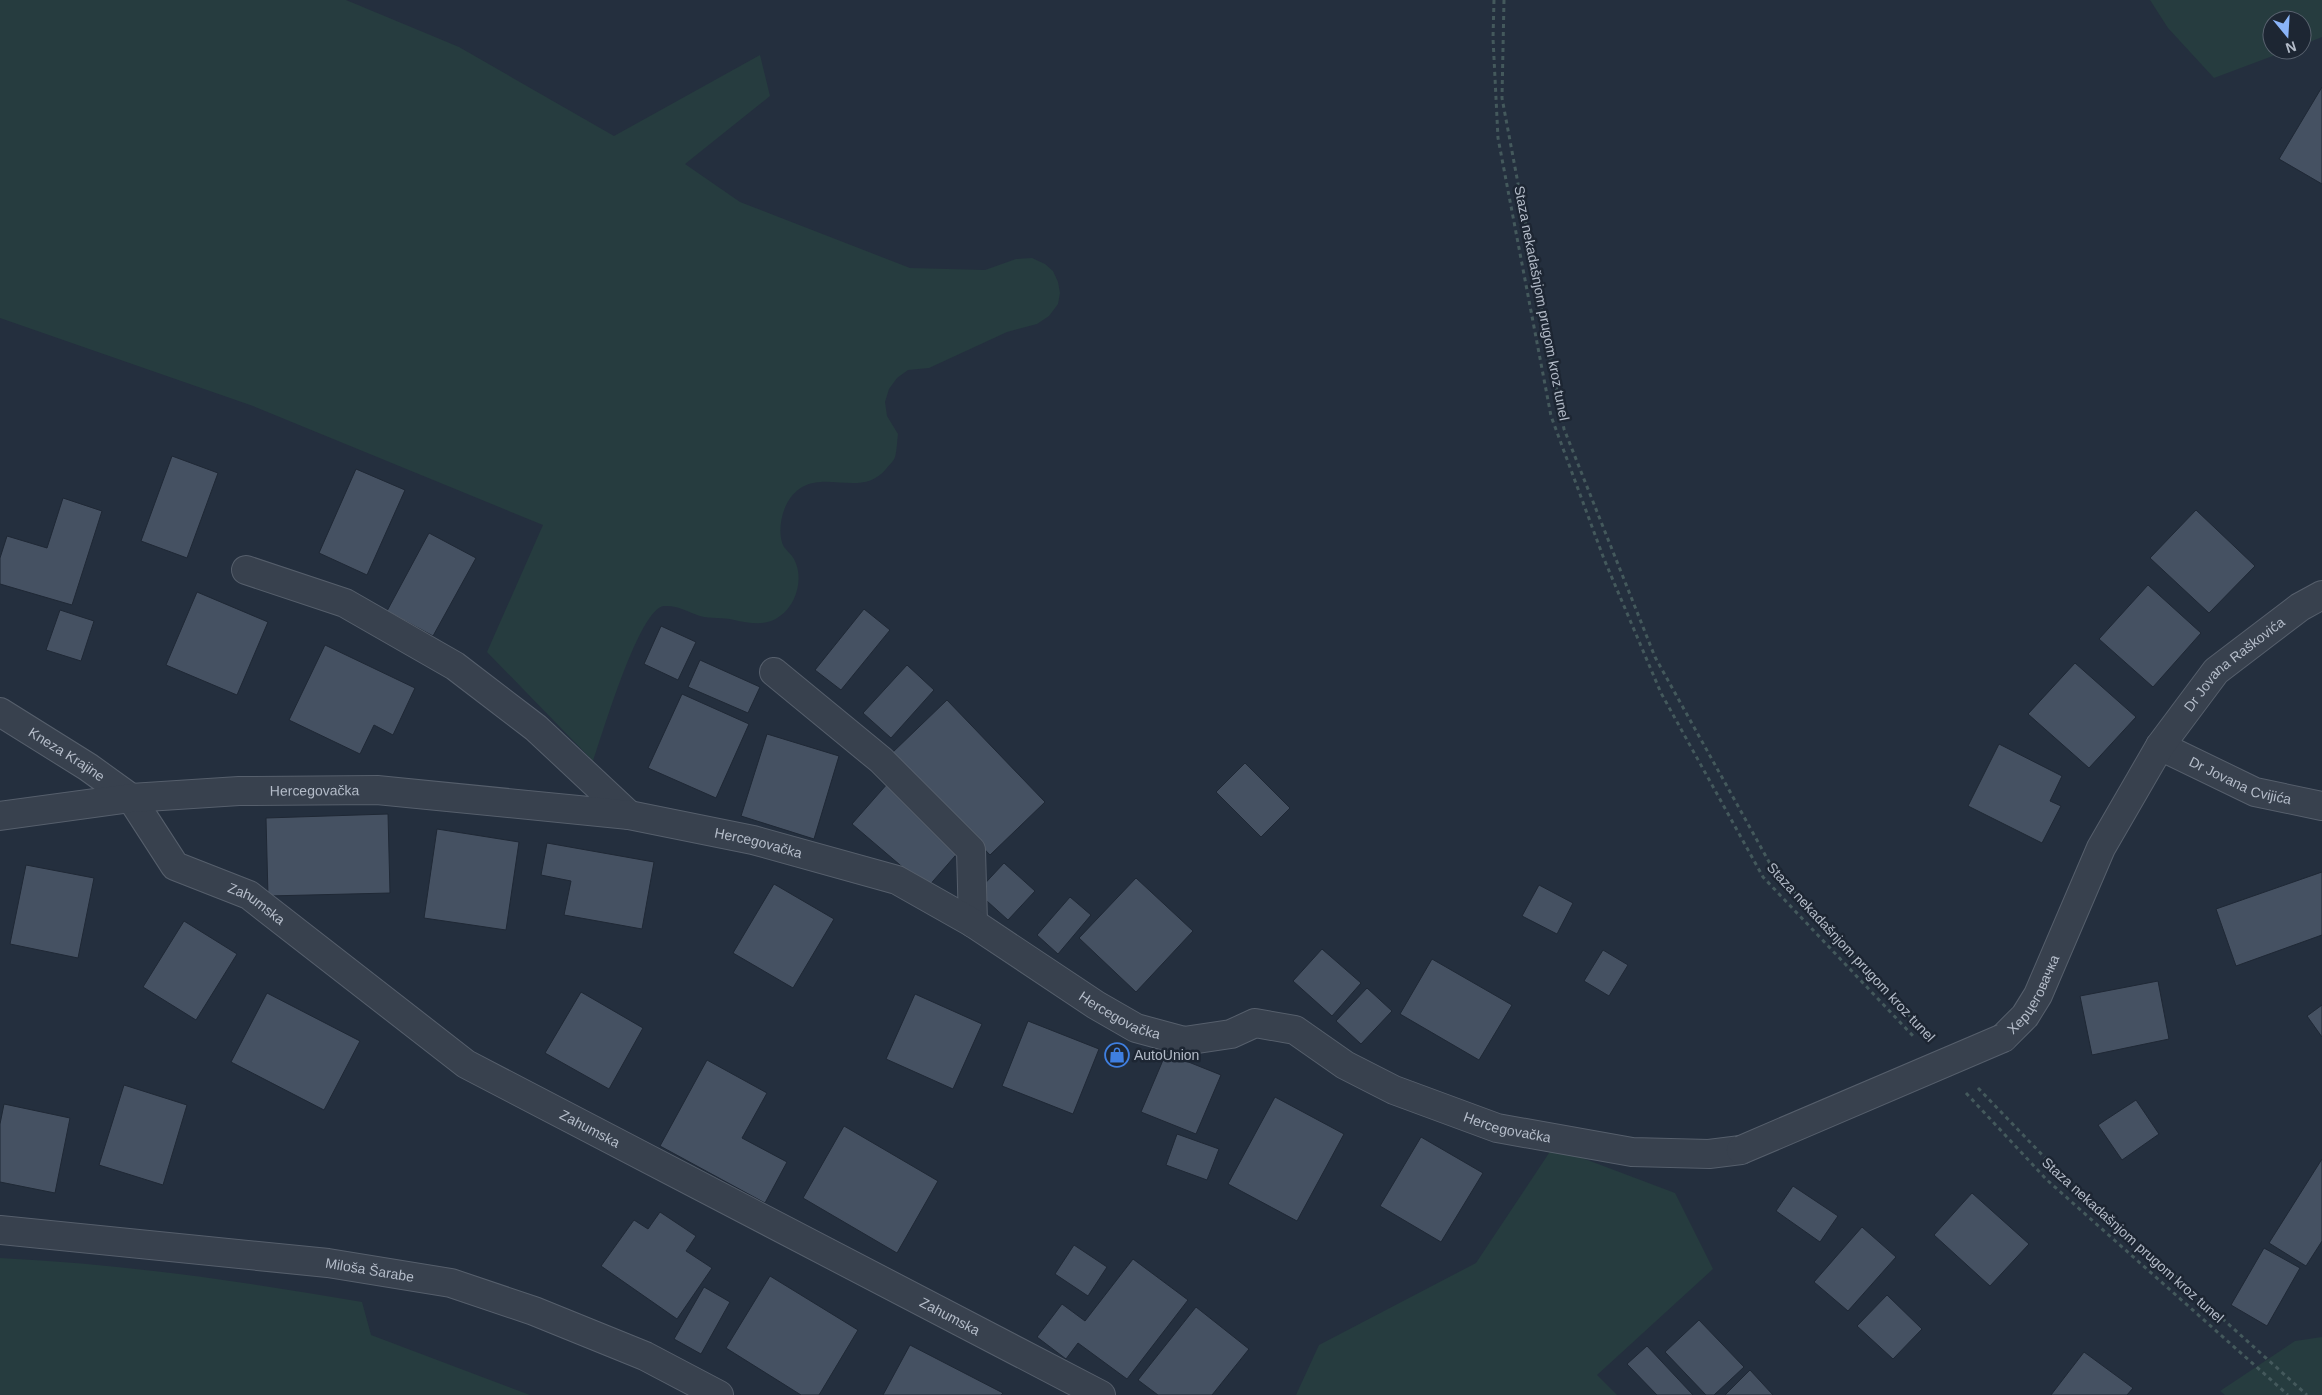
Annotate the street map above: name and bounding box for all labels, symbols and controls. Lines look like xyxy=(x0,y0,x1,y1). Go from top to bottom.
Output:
north arrow xyxy=(2262,10,2312,60)
text: N xyxy=(2284,38,2298,57)
street label: Staza nekadašnjom prugom kroz tunel xyxy=(1511,184,1573,422)
street label: Dr Jovana Raškovića xyxy=(2181,614,2288,715)
street label: Kneza Krajine xyxy=(26,724,108,785)
street label: Dr Jovana Cvijića xyxy=(2187,753,2293,807)
street label: Hercegovačka xyxy=(270,782,360,799)
street label: Hercegovačka xyxy=(713,824,804,861)
street label: Staza nekadašnjom prugom kroz tunel xyxy=(1764,859,1938,1045)
street label: Zahumska xyxy=(226,880,288,928)
street label: Херцеговачка xyxy=(2004,952,2062,1037)
street label: Hercegovačka xyxy=(1076,988,1162,1042)
shop icon: AutoUnion xyxy=(1104,1042,1130,1068)
place label: AutoUnion xyxy=(1134,1047,1199,1063)
street label: Zahumska xyxy=(557,1106,623,1151)
street label: Hercegovačka xyxy=(1462,1108,1553,1145)
street label: Staza nekadašnjom prugom kroz tunel xyxy=(2039,1154,2227,1326)
street label: Miloša Šarabe xyxy=(324,1255,416,1285)
street label: Zahumska xyxy=(917,1294,983,1339)

